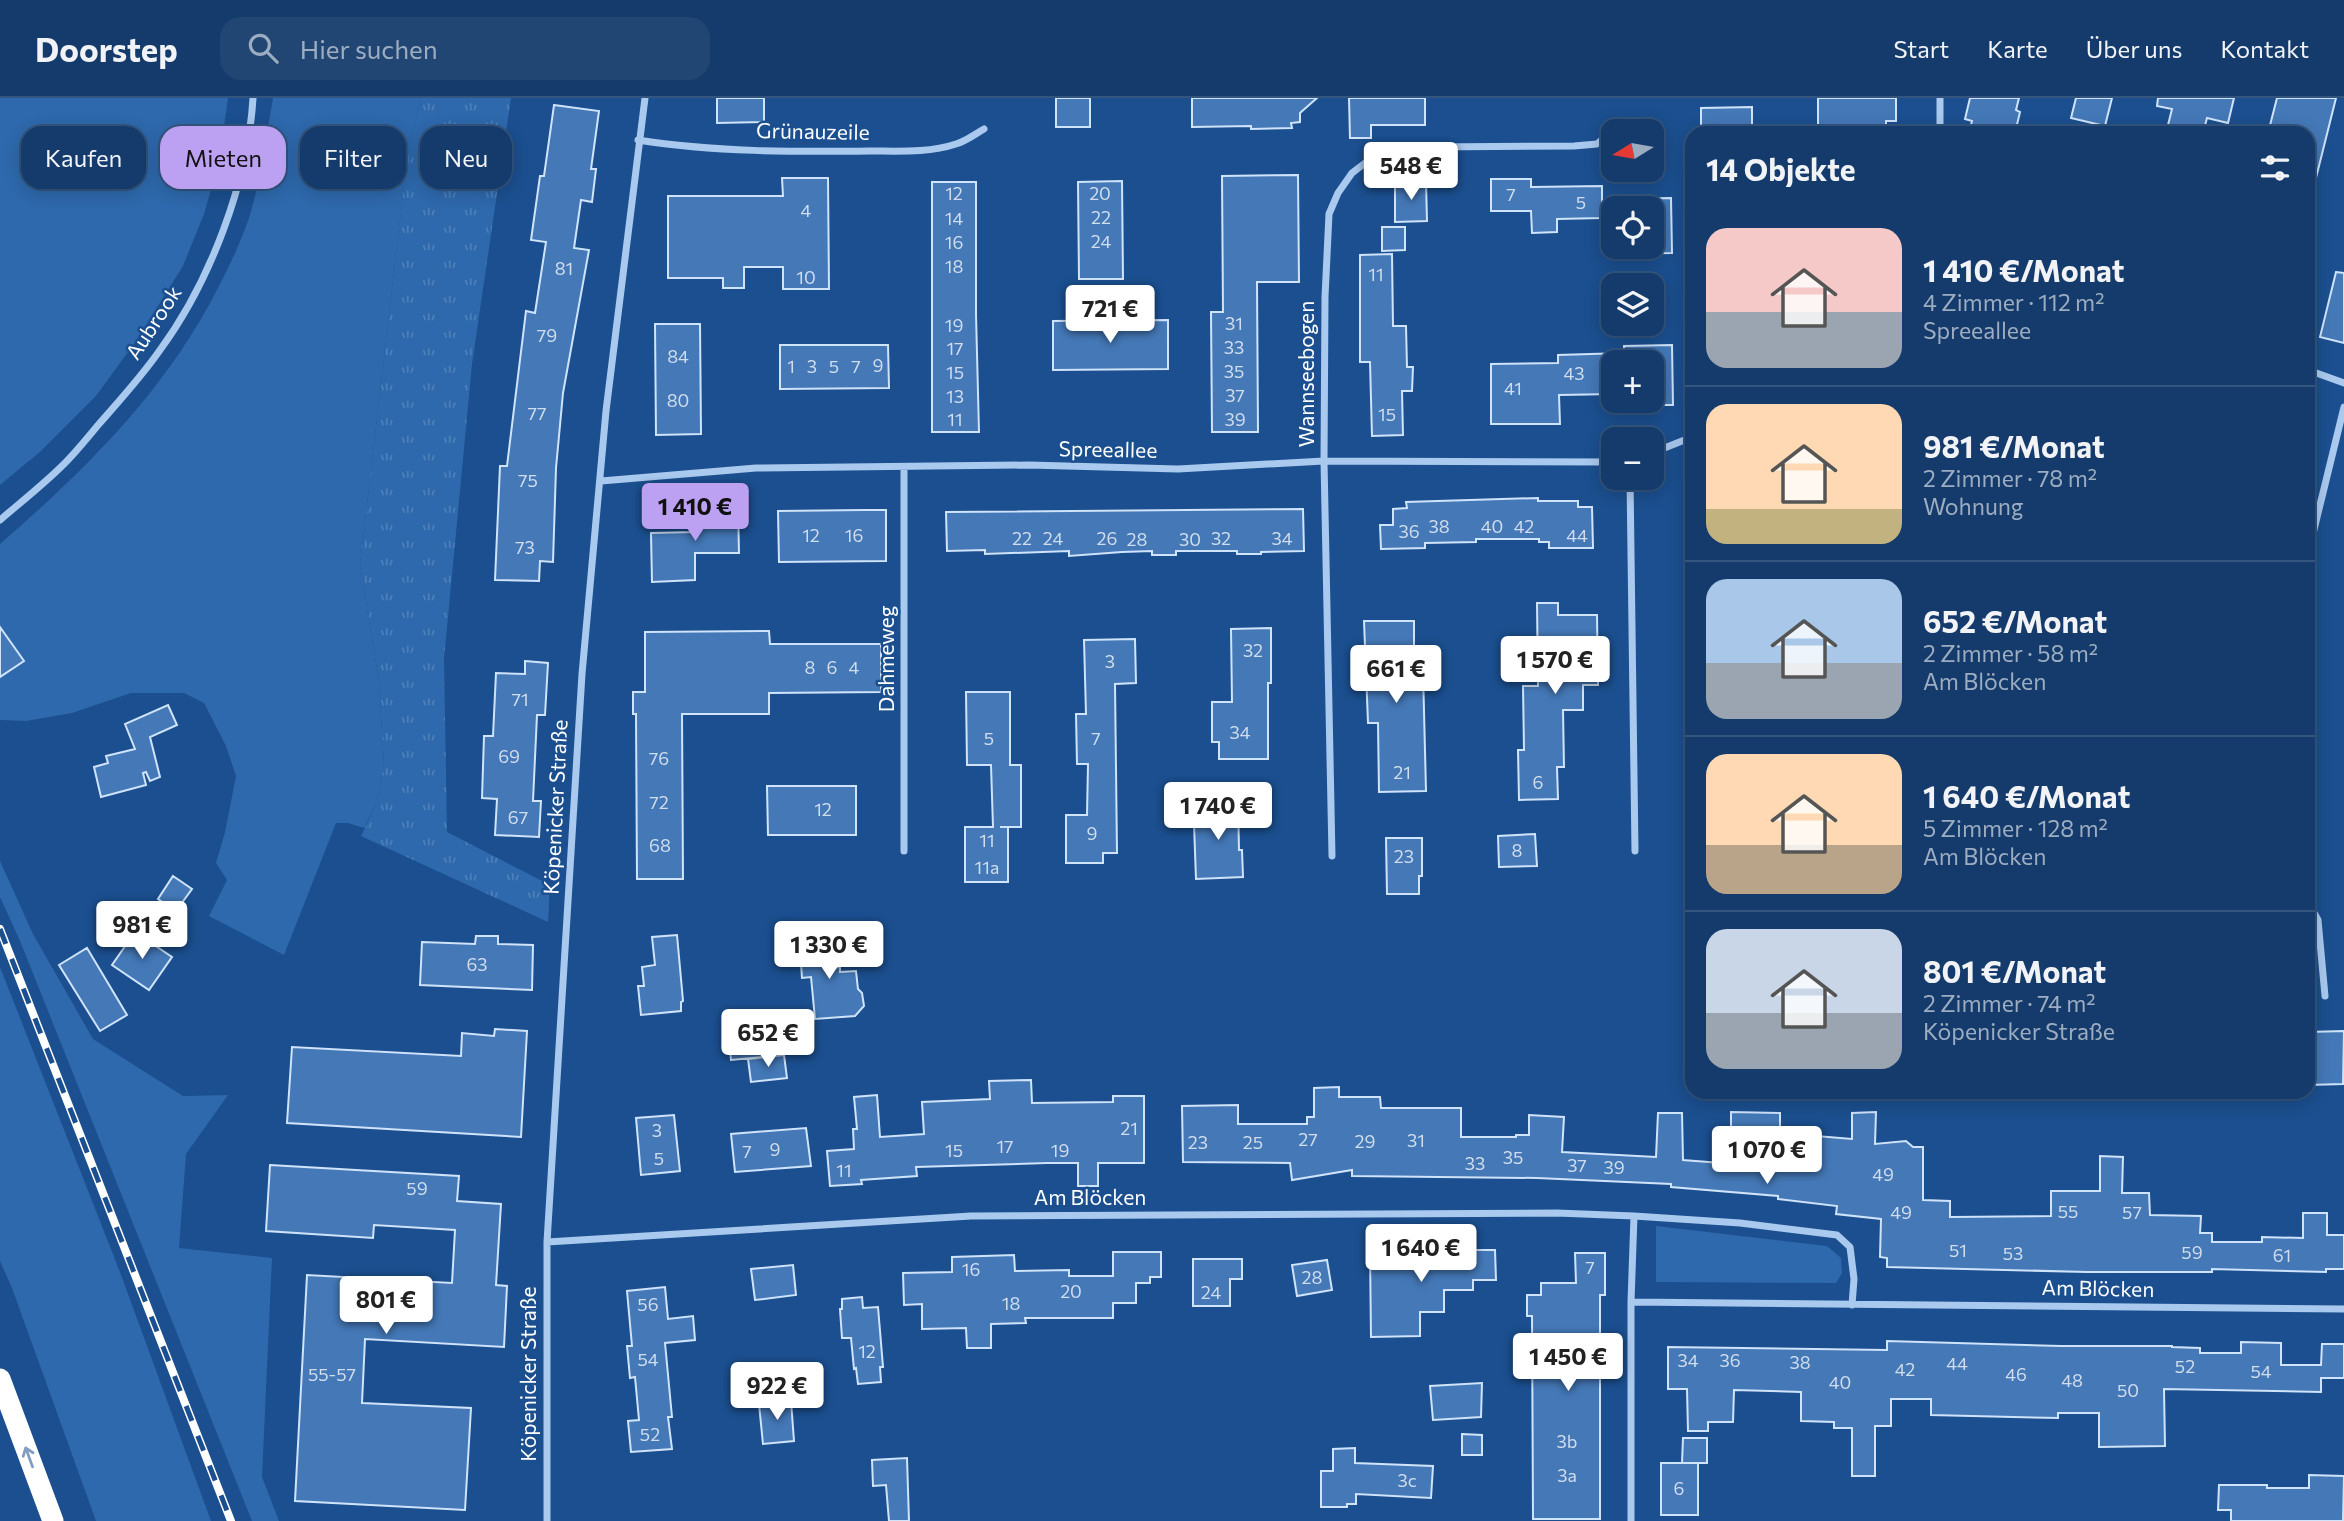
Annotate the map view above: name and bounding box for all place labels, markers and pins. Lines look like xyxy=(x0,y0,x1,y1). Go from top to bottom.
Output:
pin: 548 € xyxy=(1362,142,1460,202)
pin: 721 € xyxy=(1061,286,1159,345)
pin: 1 410 € xyxy=(630,484,760,543)
pin: 1 570 € xyxy=(1490,636,1620,696)
pin: 661 € xyxy=(1347,646,1445,705)
pin: 1 740 € xyxy=(1153,782,1283,842)
pin: 981 € xyxy=(93,902,191,961)
pin: 1 330 € xyxy=(764,922,894,981)
pin: 652 € xyxy=(719,1010,817,1069)
pin: 1 070 € xyxy=(1702,1126,1832,1186)
pin: 1 640 € xyxy=(1356,1224,1486,1284)
pin: 801 € xyxy=(337,1276,435,1336)
pin: 1 450 € xyxy=(1503,1334,1633,1393)
pin: 922 € xyxy=(728,1362,826,1422)

